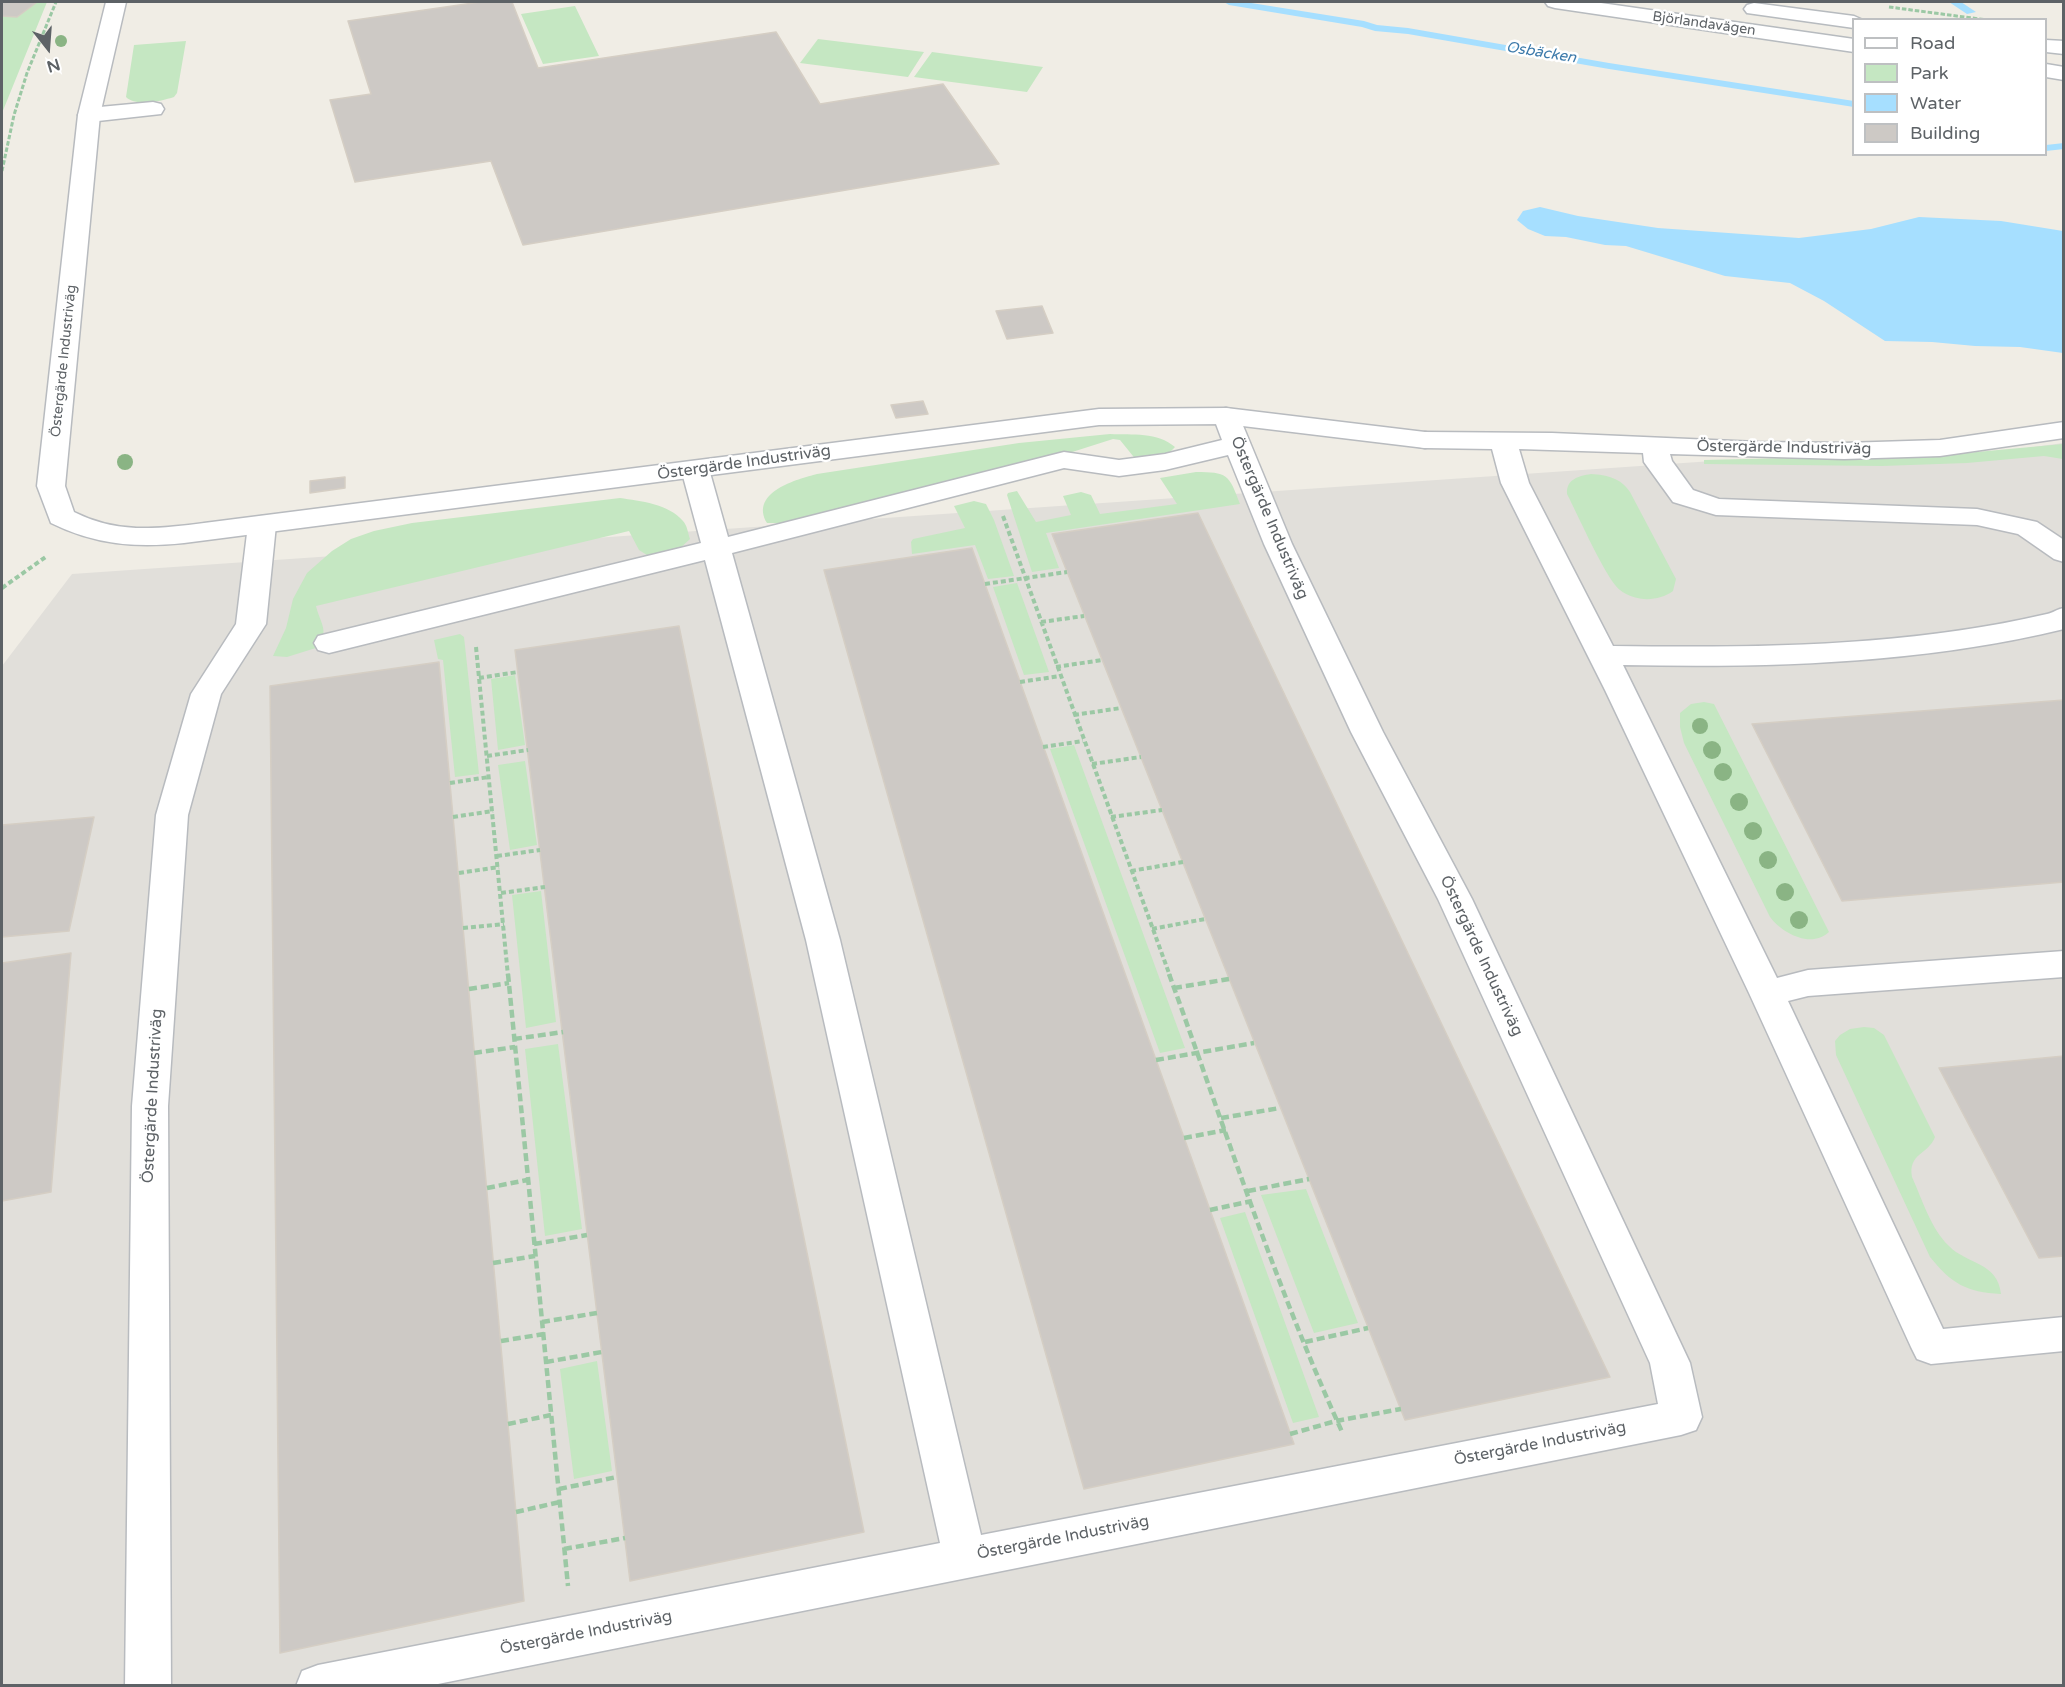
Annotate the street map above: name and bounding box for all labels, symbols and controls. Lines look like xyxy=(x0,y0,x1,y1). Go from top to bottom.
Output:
street label: Björlandavägen xyxy=(1651,8,1757,40)
north arrow xyxy=(18,18,78,78)
legend xyxy=(1852,18,2047,156)
text: Road xyxy=(1910,32,1955,54)
water label: Osbäcken xyxy=(1505,39,1577,67)
text: N xyxy=(44,54,62,77)
text: Park xyxy=(1910,62,1948,84)
text: Water xyxy=(1910,92,1961,114)
text: Building xyxy=(1910,122,1980,144)
street label: Östergärde Industriväg xyxy=(48,284,80,438)
street label: Östergärde Industriväg xyxy=(1226,434,1312,602)
street label: Östergärde Industriväg xyxy=(1696,437,1872,459)
street label: Östergärde Industriväg xyxy=(656,441,832,485)
street label: Östergärde Industriväg xyxy=(1435,873,1527,1039)
street label: Östergärde Industriväg xyxy=(139,1008,167,1184)
street label: Östergärde Industriväg xyxy=(1452,1418,1628,1470)
street label: Östergärde Industriväg xyxy=(975,1512,1151,1564)
street label: Östergärde Industriväg xyxy=(498,1607,674,1659)

